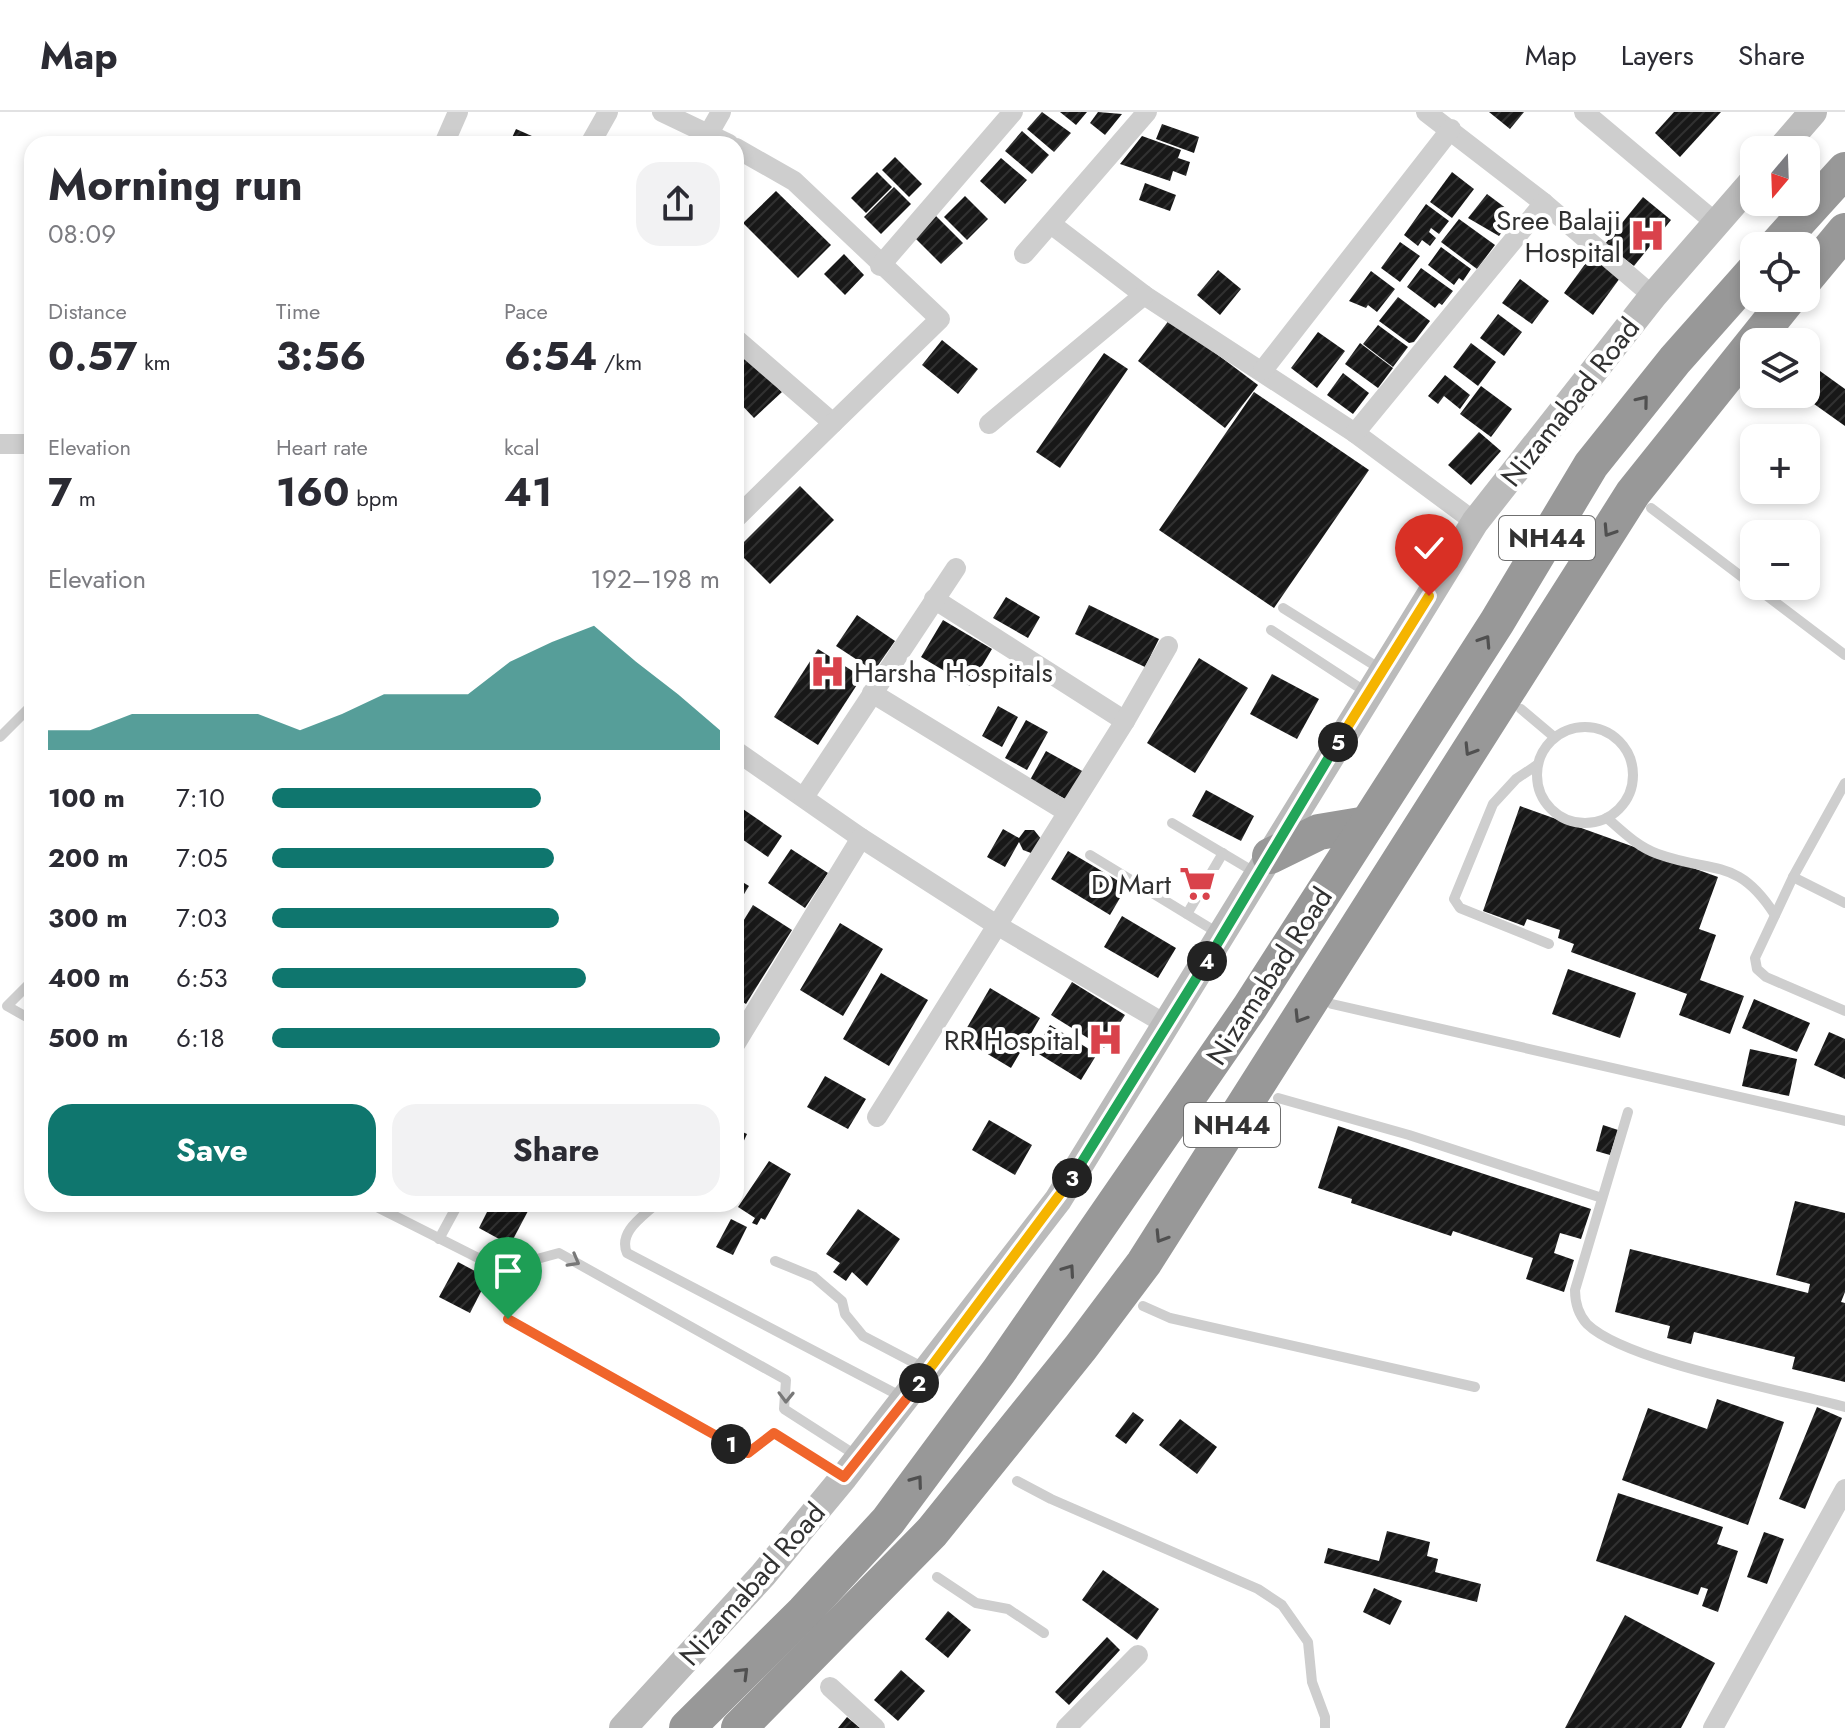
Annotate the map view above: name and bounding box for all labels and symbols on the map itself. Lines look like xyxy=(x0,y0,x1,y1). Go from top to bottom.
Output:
north arrow xyxy=(1740,136,1820,216)
place label: Sree Balaji Hospital xyxy=(1496,200,1621,273)
hospital icon: Sree Balaji Hospital xyxy=(1628,217,1666,255)
street label: Nizamabad Road xyxy=(1491,309,1650,496)
one-way arrow xyxy=(1633,395,1647,410)
pin xyxy=(1395,514,1463,596)
road number: NH44 xyxy=(1499,516,1595,560)
one-way arrow xyxy=(1604,522,1619,537)
one-way arrow xyxy=(1475,635,1490,650)
place label: Harsha Hospitals xyxy=(854,652,1053,693)
hospital icon: Harsha Hospitals xyxy=(809,653,847,691)
pin: 5 xyxy=(1318,722,1358,762)
one-way arrow xyxy=(1464,741,1479,756)
place label: D Mart xyxy=(1091,864,1171,905)
supermarket icon: D Mart xyxy=(1178,865,1216,903)
street label: Nizamabad Road xyxy=(1196,879,1342,1073)
pin: 4 xyxy=(1187,941,1227,981)
one-way arrow xyxy=(1295,1008,1310,1023)
place label: RR Hospital xyxy=(944,1020,1080,1061)
hospital icon: RR Hospital xyxy=(1087,1021,1125,1059)
road number: NH44 xyxy=(1184,1103,1280,1147)
pin: 3 xyxy=(1052,1158,1092,1198)
one-way arrow xyxy=(1156,1228,1171,1242)
pin xyxy=(474,1237,542,1319)
one-way arrow xyxy=(565,1251,580,1267)
one-way arrow xyxy=(1059,1264,1074,1278)
pin: 2 xyxy=(899,1363,939,1403)
one-way arrow xyxy=(777,1391,794,1403)
pin: 1 xyxy=(711,1424,751,1464)
one-way arrow xyxy=(908,1475,922,1490)
street label: Nizamabad Road xyxy=(670,1494,835,1675)
one-way arrow xyxy=(734,1668,748,1682)

